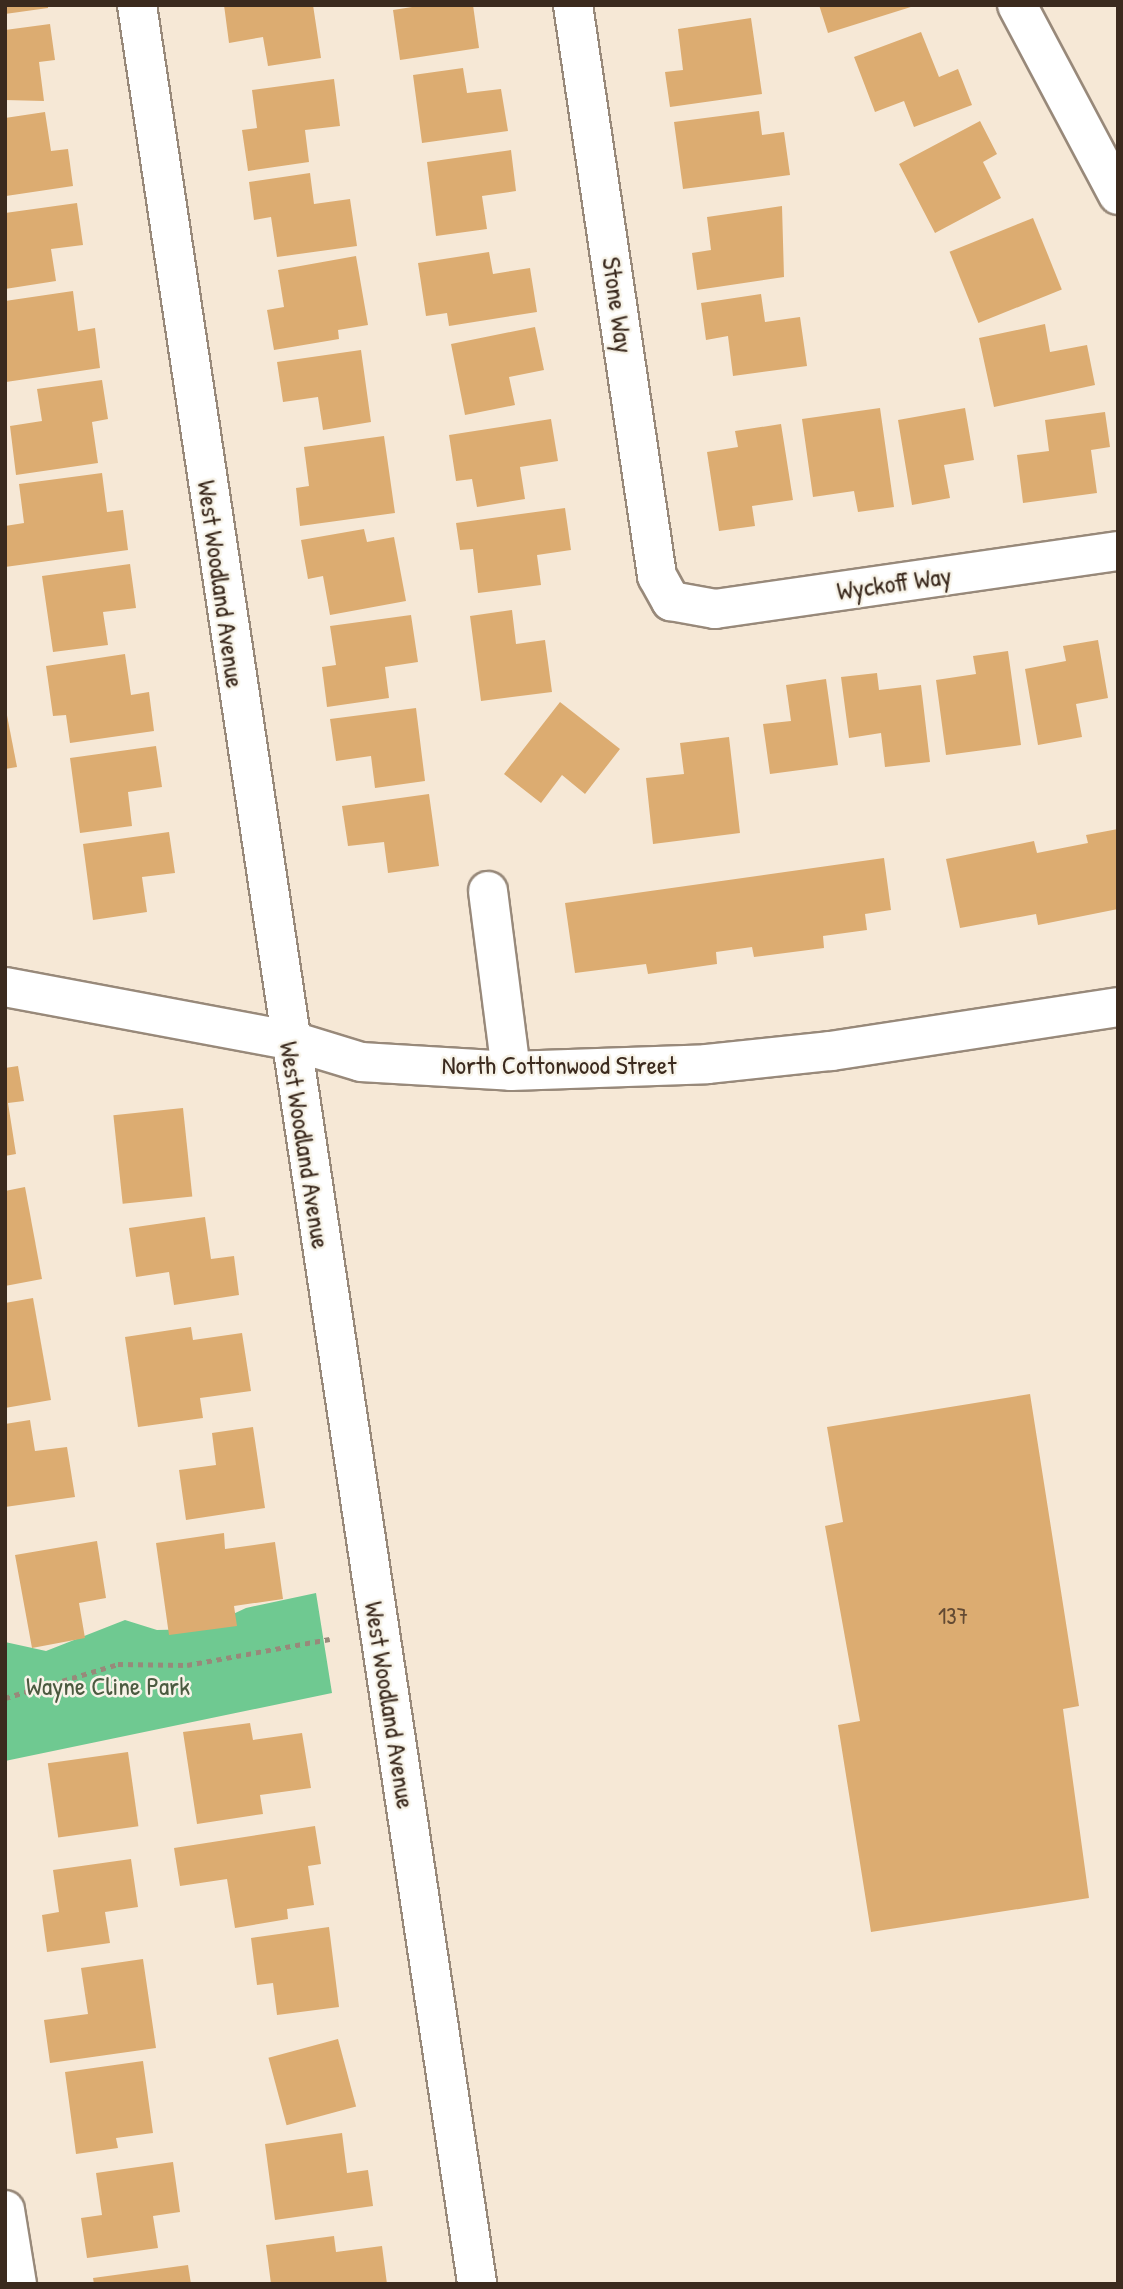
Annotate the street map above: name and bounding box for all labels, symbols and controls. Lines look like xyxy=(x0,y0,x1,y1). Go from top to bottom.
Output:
street label: Stone Way xyxy=(596,255,640,355)
street label: West Woodland Avenue xyxy=(191,478,251,690)
street label: Wyckoff Way xyxy=(835,560,953,606)
street label: West Woodland Avenue xyxy=(273,1039,337,1251)
street label: North Cottonwood Street xyxy=(442,1049,676,1081)
street label: West Woodland Avenue xyxy=(358,1599,422,1811)
house number: 137 xyxy=(938,1602,968,1630)
park label: Wayne Cline Park xyxy=(26,1670,190,1702)

